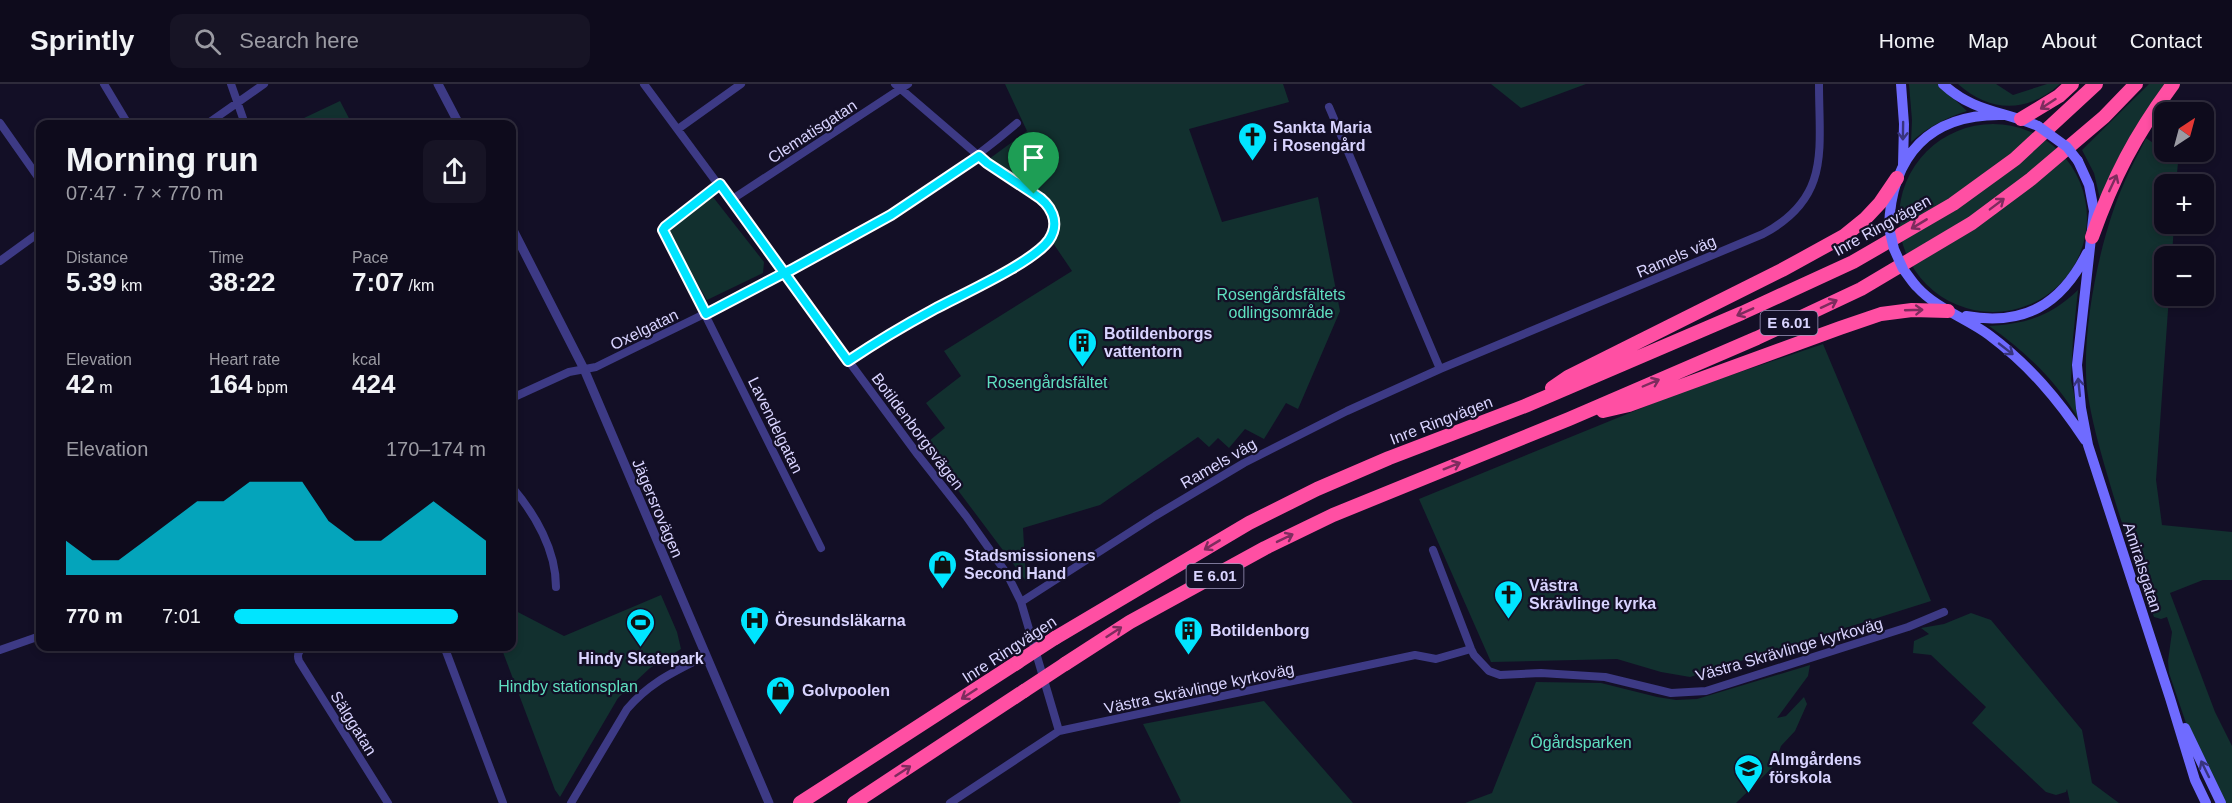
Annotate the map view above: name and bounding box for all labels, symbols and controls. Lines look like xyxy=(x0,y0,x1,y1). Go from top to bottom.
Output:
search box xyxy=(170,14,590,68)
text: Sprintly xyxy=(30,25,134,56)
icon: search xyxy=(191,25,224,58)
text: Search here xyxy=(239,28,359,53)
text: Home xyxy=(1879,29,1935,52)
text: Map xyxy=(1968,29,2009,52)
text: About xyxy=(2042,29,2097,52)
text: Contact xyxy=(2130,29,2202,52)
street label: Clematisgatan xyxy=(765,96,860,166)
one-way arrow xyxy=(2040,97,2057,110)
north arrow xyxy=(2154,102,2214,162)
map controls xyxy=(2154,102,2214,306)
place label: Sankta Maria i Rosengård xyxy=(1273,119,1372,154)
church icon: Sankta Maria i Rosengård xyxy=(1236,120,1268,162)
one-way arrow xyxy=(1897,121,1909,141)
pin xyxy=(1008,132,1059,194)
button: share xyxy=(423,140,486,203)
text: Morning run xyxy=(66,141,258,178)
icon: arrive xyxy=(1017,141,1050,174)
one-way arrow xyxy=(2107,174,2119,192)
button: + xyxy=(2154,174,2214,234)
text: 07:47 · 7 × 770 m xyxy=(66,182,223,204)
street label: Inre Ringvägen xyxy=(1831,192,1934,259)
one-way arrow xyxy=(1988,198,2004,211)
one-way arrow xyxy=(1911,218,1928,231)
street label: Ramels väg xyxy=(1634,232,1718,281)
button: − xyxy=(2154,246,2214,306)
text: Distance xyxy=(66,249,128,266)
text: Time xyxy=(209,249,244,266)
text: Pace xyxy=(352,249,388,266)
text: 5.39 xyxy=(66,267,117,297)
text: 38:22 xyxy=(209,267,276,297)
text: 7:07 xyxy=(352,267,404,297)
text: km xyxy=(117,277,142,294)
text: /km xyxy=(404,277,434,294)
park label: Rosengårdsfältets odlingsområde xyxy=(1217,286,1345,321)
one-way arrow xyxy=(1820,297,1838,309)
one-way arrow xyxy=(1904,304,1923,316)
street label: Oxelgatan xyxy=(608,306,681,353)
one-way arrow xyxy=(1737,306,1755,318)
road number: E 6.01 xyxy=(1760,311,1818,335)
place label: Botildenborgs vattentorn xyxy=(1104,325,1213,360)
building icon: Botildenborgs vattentorn xyxy=(1067,326,1099,368)
one-way arrow xyxy=(1998,342,2014,355)
text: Elevation xyxy=(66,351,132,368)
text: Heart rate xyxy=(209,351,280,368)
text: kcal xyxy=(352,351,380,368)
text: 42 xyxy=(66,369,95,399)
text: 164 xyxy=(209,369,252,399)
text: 424 xyxy=(352,369,395,399)
street label: Botildenborgsvägen xyxy=(868,370,967,493)
street label: Lavendelgatan xyxy=(745,374,806,476)
park label: Rosengårdsfältet xyxy=(987,374,1108,391)
one-way arrow xyxy=(1642,377,1660,388)
one-way arrow xyxy=(2073,378,2084,398)
text: m xyxy=(95,379,113,396)
text: bpm xyxy=(252,379,288,396)
street label: Inre Ringvägen xyxy=(1387,393,1495,448)
street label: Ramels väg xyxy=(1177,435,1259,492)
text: Elevation xyxy=(66,438,148,460)
text: 170–174 m xyxy=(386,438,486,460)
street label: Jägersrovägen xyxy=(629,456,686,560)
one-way arrow xyxy=(1442,460,1461,471)
street label: Amiralsgatan xyxy=(2120,520,2165,614)
one-way arrow xyxy=(1276,532,1294,544)
one-way arrow xyxy=(1204,539,1221,551)
place label: Stadsmissionens Second Hand xyxy=(964,547,1096,582)
shop icon: Stadsmissionens Second Hand xyxy=(927,548,959,590)
road number: E 6.01 xyxy=(1186,564,1244,588)
place label: Västra Skrävlinge kyrka xyxy=(1529,577,1656,612)
church icon: Västra Skrävlinge kyrka xyxy=(1492,578,1524,620)
hospital icon: Öresundsläkarna xyxy=(738,604,770,646)
text: 770 m xyxy=(66,605,123,627)
text: 7:01 xyxy=(162,605,201,627)
sports icon: Hindy Skatepark xyxy=(625,606,657,648)
place label: Öresundsläkarna xyxy=(775,611,906,629)
street label: Inre Ringvägen xyxy=(959,613,1059,686)
building icon: Botildenborg xyxy=(1173,614,1205,656)
street label: Västra Skrävlinge kyrkoväg xyxy=(1694,615,1885,684)
place label: Botildenborg xyxy=(1210,622,1310,639)
one-way arrow xyxy=(1105,626,1122,638)
place label: Hindy Skatepark xyxy=(578,650,704,667)
street label: Västra Skrävlinge kyrkoväg xyxy=(1103,660,1296,717)
shop icon: Golvpoolen xyxy=(765,674,797,716)
park label: Hindby stationsplan xyxy=(498,678,638,695)
place label: Golvpoolen xyxy=(802,682,890,699)
street label: Sälggatan xyxy=(327,688,380,758)
one-way arrow xyxy=(961,688,978,700)
park label: Ögårdsparken xyxy=(1530,734,1632,751)
place label: Almgårdens förskola xyxy=(1769,751,1862,786)
school or university icon: Almgårdens förskola xyxy=(1732,752,1764,794)
one-way arrow xyxy=(2198,760,2210,778)
one-way arrow xyxy=(894,765,911,777)

